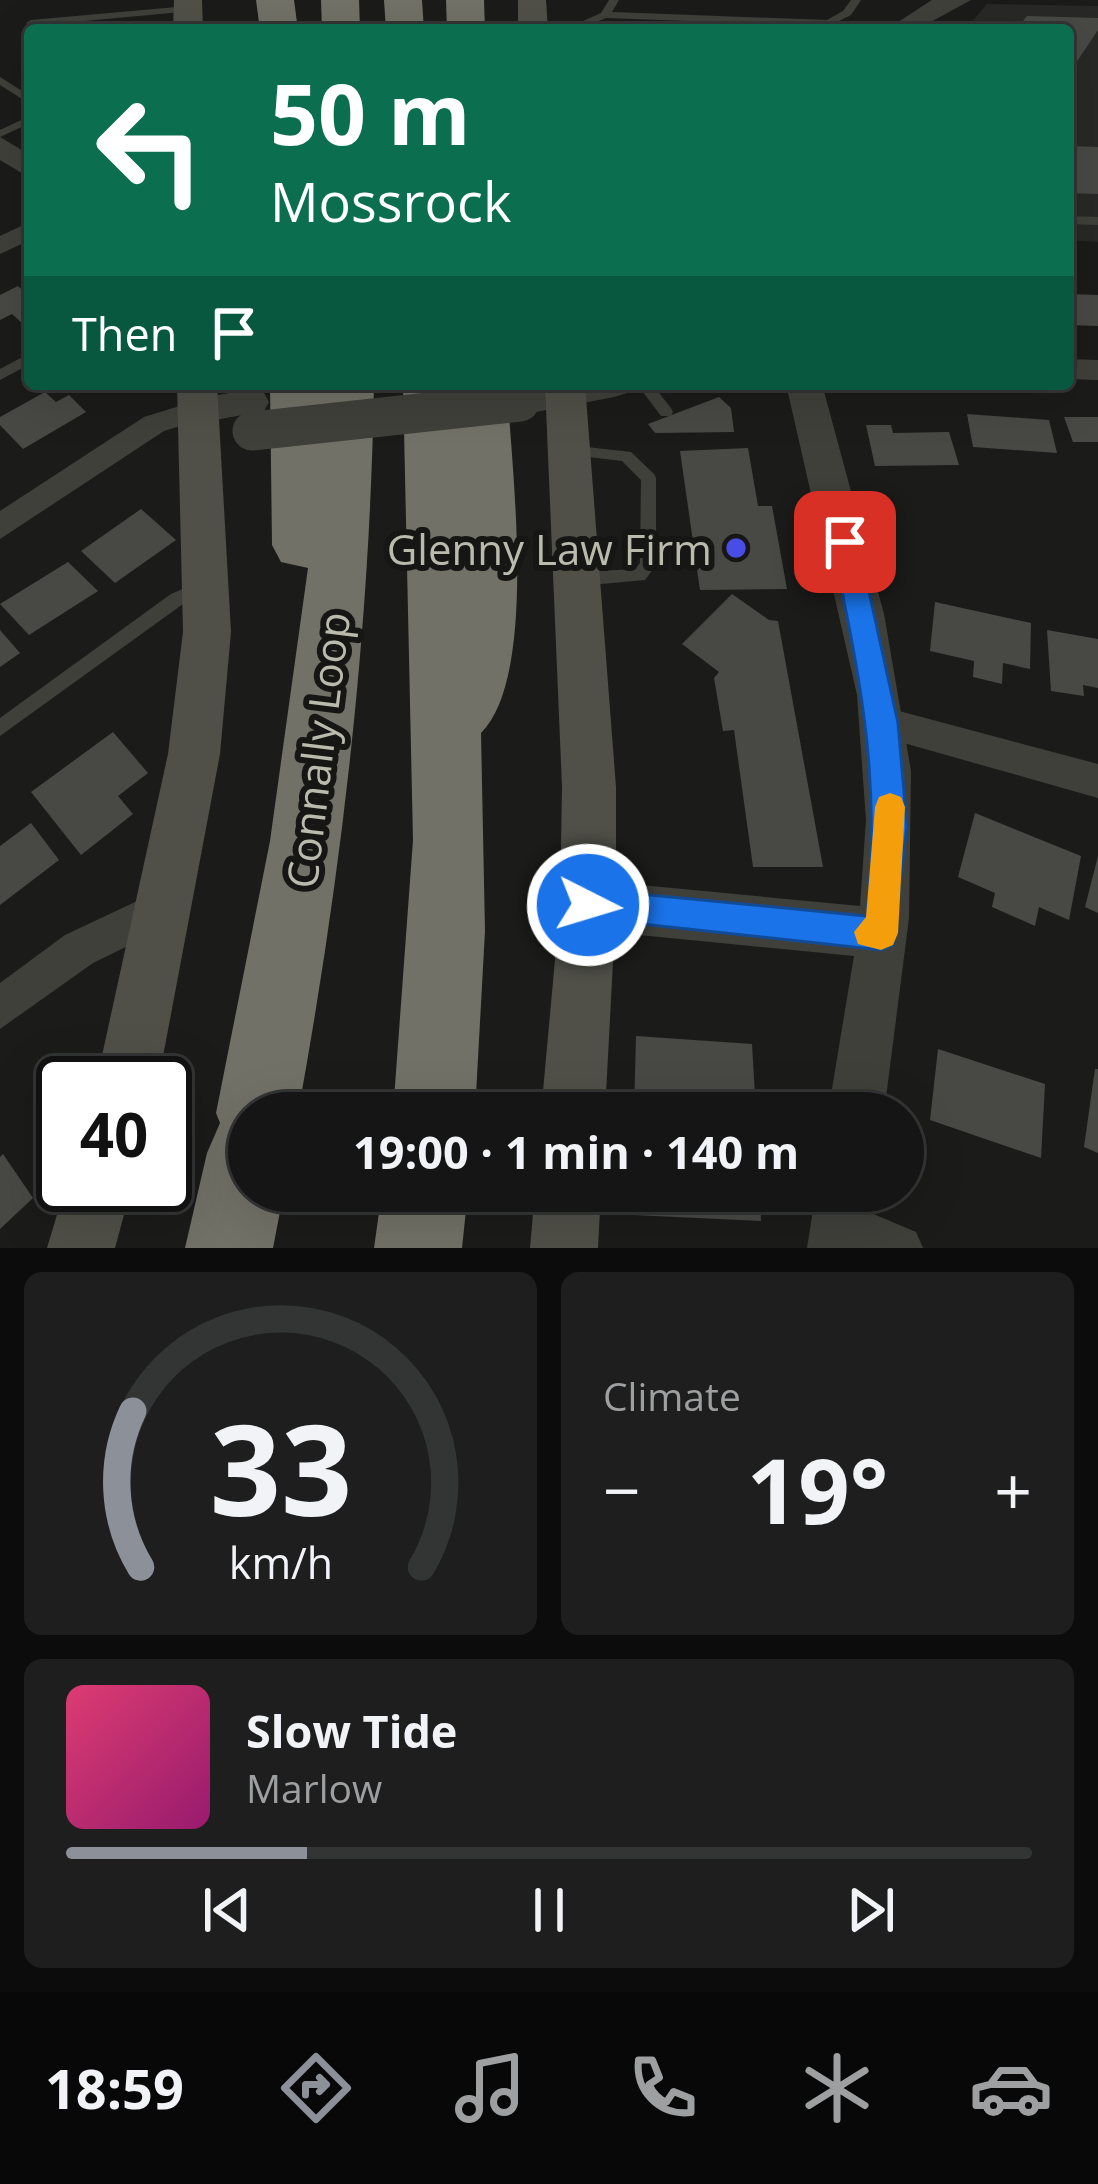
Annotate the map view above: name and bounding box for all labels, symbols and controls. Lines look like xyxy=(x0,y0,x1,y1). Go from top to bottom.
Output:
text: 50 m xyxy=(270,55,470,170)
icon: left xyxy=(72,72,228,228)
text: Mossrock xyxy=(270,164,511,238)
icon: arrive xyxy=(201,300,267,366)
text: Then xyxy=(72,303,177,364)
pin xyxy=(794,491,896,593)
icon: arrive xyxy=(812,509,878,575)
place label: Glenny Law Firm xyxy=(387,520,712,577)
marker: Glenny Law Firm xyxy=(723,535,749,561)
street label: Connally Loop xyxy=(272,609,362,891)
position arrow xyxy=(525,842,651,968)
speed limit sign: 40 xyxy=(36,1056,192,1212)
text: 19:00 · 1 min · 140 m xyxy=(353,1121,799,1182)
text: Climate xyxy=(603,1369,741,1422)
text: 33 xyxy=(209,1383,352,1553)
text: 19° xyxy=(747,1428,888,1550)
text: − xyxy=(603,1444,641,1534)
text: + xyxy=(994,1444,1032,1534)
text: km/h xyxy=(228,1532,333,1591)
text: Slow Tide xyxy=(246,1700,457,1761)
text: Marlow xyxy=(246,1761,382,1814)
icon: previous xyxy=(194,1877,260,1943)
icon: pause xyxy=(516,1877,582,1943)
icon: next xyxy=(838,1877,904,1943)
icon: directions xyxy=(274,2046,358,2130)
icon: music xyxy=(448,2046,532,2130)
icon: phone xyxy=(621,2046,705,2130)
icon: climate xyxy=(795,2046,879,2130)
icon: car xyxy=(969,2046,1053,2130)
text: 18:59 xyxy=(45,2051,184,2125)

